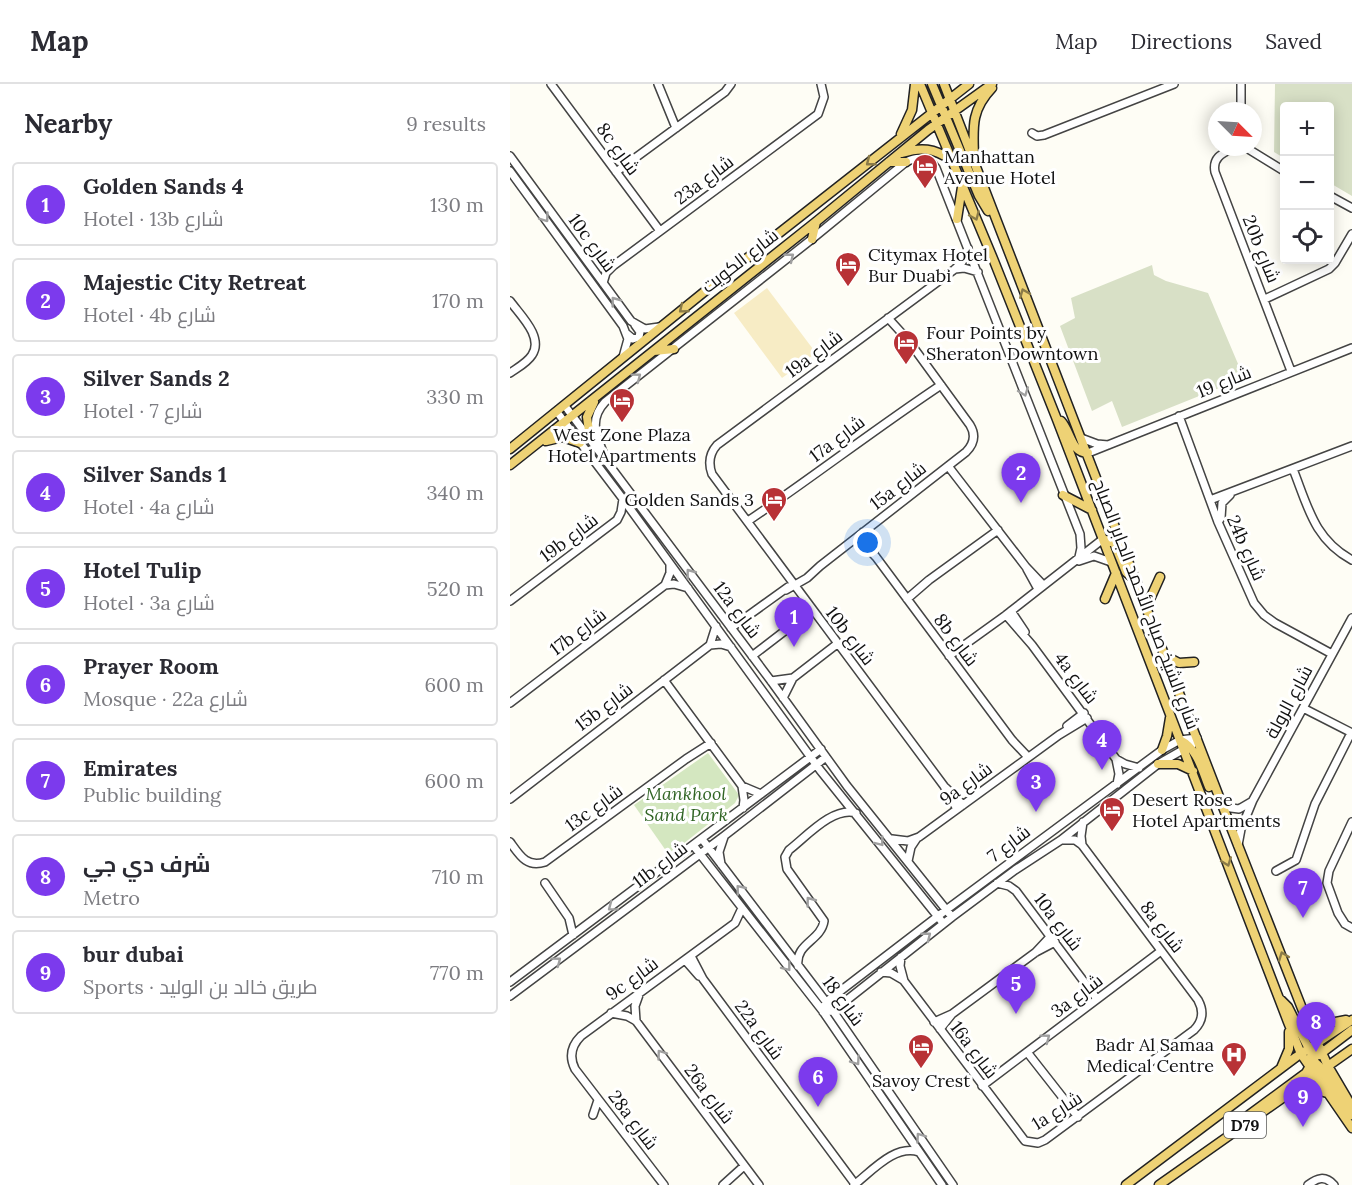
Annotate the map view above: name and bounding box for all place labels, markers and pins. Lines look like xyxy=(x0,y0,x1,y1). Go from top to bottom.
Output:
place label: Manhattan Avenue Hotel xyxy=(943,145,1056,189)
hotel icon: Manhattan Avenue Hotel xyxy=(910,152,940,190)
place label: Citymax Hotel Bur Duabi xyxy=(868,243,988,287)
hotel icon: Citymax Hotel Bur Duabi xyxy=(833,250,863,288)
place label: Four Points by Sheraton Downtown xyxy=(926,321,1098,365)
hotel icon: Four Points by Sheraton Downtown xyxy=(891,328,921,366)
hotel icon: West Zone Plaza Hotel Apartments xyxy=(607,386,637,424)
place label: West Zone Plaza Hotel Apartments xyxy=(548,423,696,467)
pin: 2 xyxy=(1002,454,1040,503)
hotel icon: Golden Sands 3 xyxy=(759,485,789,523)
place label: Golden Sands 3 xyxy=(624,488,754,511)
pin: 1 xyxy=(774,598,814,647)
pin: 4 xyxy=(1082,720,1122,770)
pin: 3 xyxy=(1016,762,1056,812)
place label: Desert Rose Hotel Apartments xyxy=(1132,788,1281,832)
hotel icon: Desert Rose Hotel Apartments xyxy=(1097,795,1127,833)
pin: 7 xyxy=(1284,868,1322,918)
pin: 5 xyxy=(996,964,1036,1014)
pin: 8 xyxy=(1296,1002,1336,1052)
hotel icon: Savoy Crest xyxy=(906,1032,936,1070)
place label: Badr Al Samaa Medical Centre xyxy=(1086,1033,1214,1077)
hospital icon: Badr Al Samaa Medical Centre xyxy=(1219,1040,1249,1078)
pin: 6 xyxy=(798,1058,838,1107)
place label: Savoy Crest xyxy=(872,1069,970,1092)
pin: 9 xyxy=(1284,1078,1322,1127)

